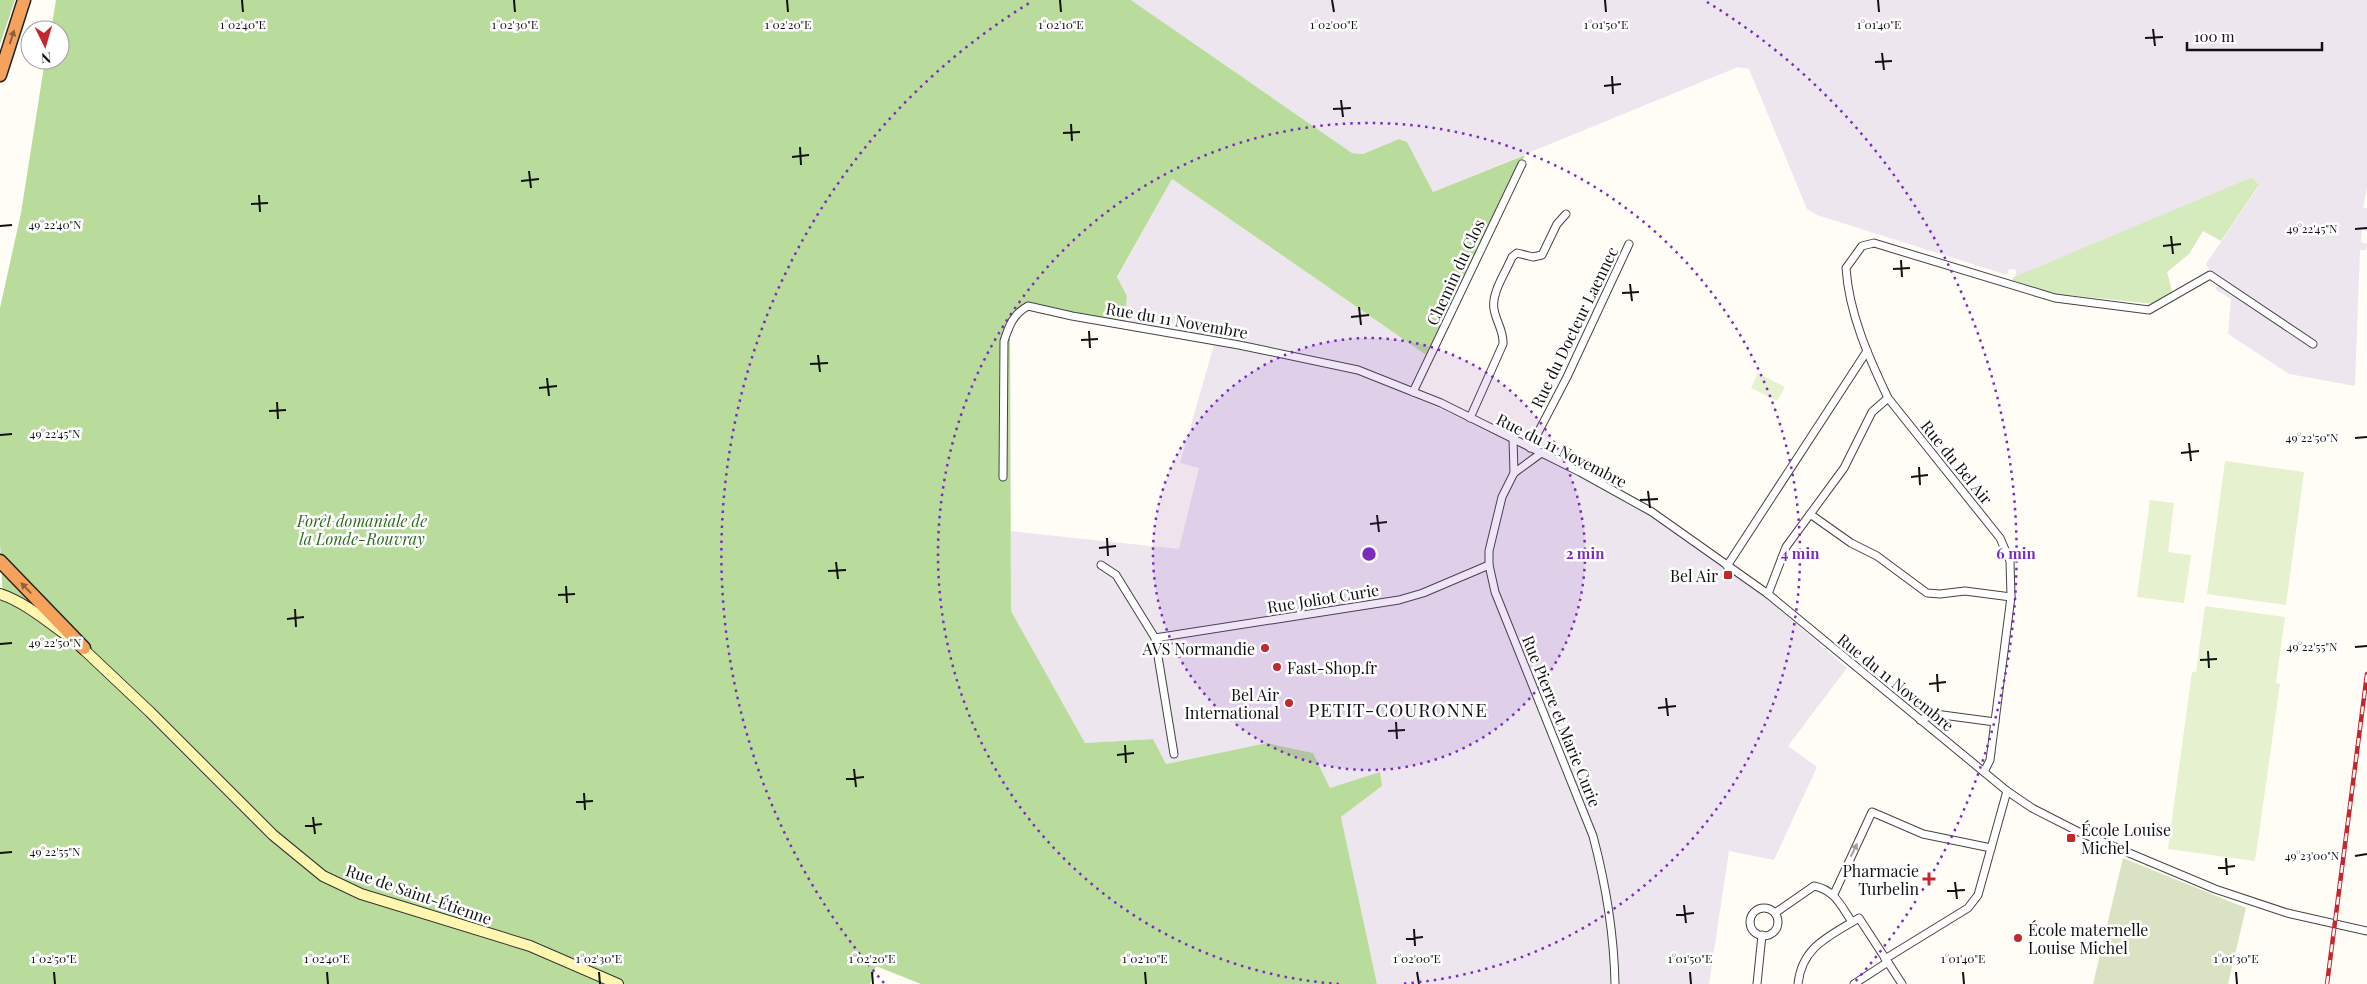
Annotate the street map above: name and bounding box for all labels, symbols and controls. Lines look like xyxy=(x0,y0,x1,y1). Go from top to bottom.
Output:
text: 1°02'40"E xyxy=(220,16,266,32)
text: 1°02'30"E xyxy=(492,16,538,32)
text: 1°02'20"E xyxy=(765,16,811,32)
text: 1°02'10"E xyxy=(1038,16,1084,32)
text: 1°02'00"E xyxy=(1310,16,1358,32)
text: 1°01'50"E xyxy=(1584,16,1628,32)
text: 1°01'40"E xyxy=(1857,16,1901,32)
north arrow xyxy=(20,20,70,70)
scale bar xyxy=(2187,20,2322,52)
text: 100 m xyxy=(2194,26,2235,46)
one-way arrow xyxy=(9,30,16,45)
text: N xyxy=(40,49,52,68)
text: 49°22'40"N xyxy=(28,216,82,232)
street label: Chemin du Clos xyxy=(1421,216,1489,328)
text: 49°22'45"N xyxy=(2286,220,2338,236)
street label: Rue du Docteur Laennec xyxy=(1526,243,1622,411)
street label: Rue du 11 Novembre xyxy=(1104,297,1250,343)
street label: Rue du 11 Novembre xyxy=(1493,408,1631,492)
street label: Rue du Bel Air xyxy=(1917,416,1997,508)
text: 49°22'45"N xyxy=(29,425,81,441)
text: 49°22'50"N xyxy=(2285,429,2339,445)
park label: Forêt domaniale de la Londe-Rouvray xyxy=(296,510,427,549)
text: 2 min xyxy=(1566,543,1605,563)
text: 4 min xyxy=(1781,543,1820,563)
text: 6 min xyxy=(1996,543,2036,563)
centre of rings xyxy=(1360,545,1378,563)
place label: Bel Air xyxy=(1670,565,1718,586)
marker: Bel Air xyxy=(1722,569,1734,581)
street label: Rue Joliot Curie xyxy=(1266,579,1380,617)
one-way arrow xyxy=(20,582,32,594)
street label: Rue du 11 Novembre xyxy=(1834,629,1958,735)
street label: Rue Pierre et Marie Curie xyxy=(1518,632,1606,810)
text: 49°22'50"N xyxy=(28,634,82,650)
place label: AVS Normandie xyxy=(1141,638,1255,659)
text: 49°22'55"N xyxy=(2286,638,2338,654)
marker: AVS Normandie xyxy=(1259,642,1271,654)
place label: Fast-Shop.fr xyxy=(1287,657,1377,678)
marker: Fast-Shop.fr xyxy=(1271,661,1283,673)
place label: Bel Air International xyxy=(1184,684,1279,723)
district label: PETIT-COURONNE xyxy=(1308,696,1488,722)
marker: Bel Air International xyxy=(1283,697,1295,709)
place label: École Louise Michel xyxy=(2081,819,2171,858)
marker: École Louise Michel xyxy=(2065,832,2077,844)
text: 49°22'55"N xyxy=(29,843,81,859)
one-way arrow xyxy=(1850,843,1858,857)
text: 49°23'00"N xyxy=(2285,847,2340,863)
street label: Rue de Saint-Étienne xyxy=(343,859,495,929)
place label: Pharmacie Turbelin xyxy=(1843,860,1919,899)
marker: Pharmacie Turbelin xyxy=(1923,873,1935,885)
place label: École maternelle Louise Michel xyxy=(2028,919,2148,958)
marker: École maternelle Louise Michel xyxy=(2012,932,2024,944)
text: 1°02'50"E xyxy=(31,950,77,966)
text: 1°02'40"E xyxy=(304,950,350,966)
text: 1°02'30"E xyxy=(576,950,622,966)
text: 1°02'20"E xyxy=(849,950,895,966)
text: 1°02'10"E xyxy=(1122,950,1168,966)
text: 1°02'00"E xyxy=(1393,950,1441,966)
text: 1°01'50"E xyxy=(1668,950,1712,966)
text: 1°01'40"E xyxy=(1941,950,1985,966)
text: 1°01'30"E xyxy=(2214,950,2258,966)

